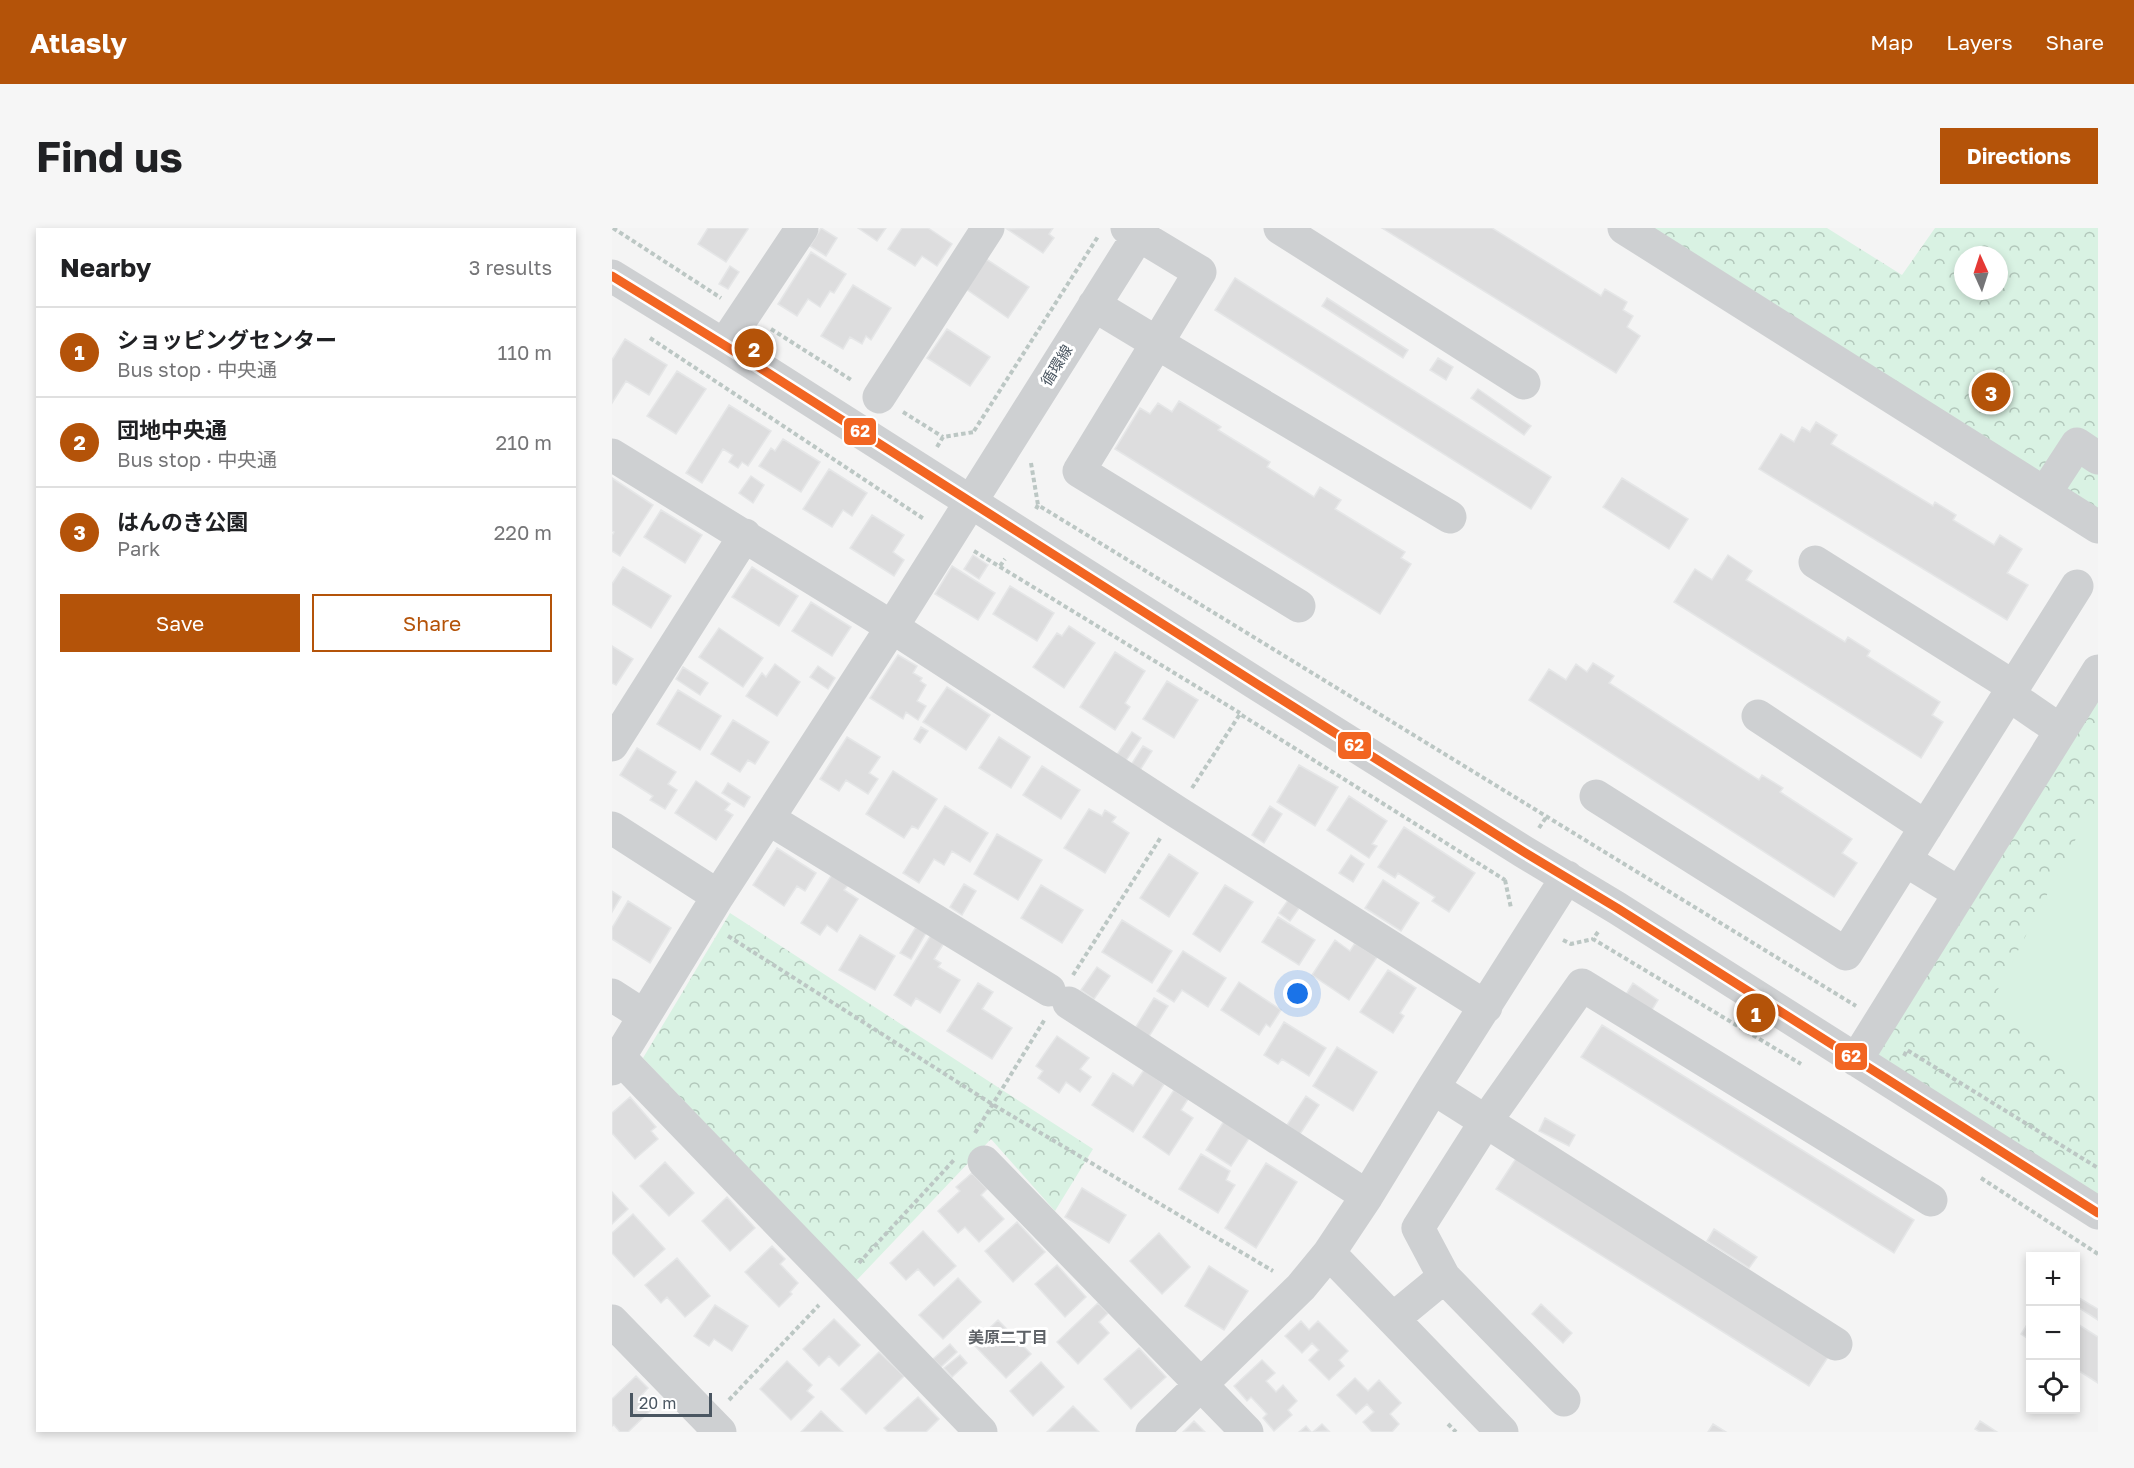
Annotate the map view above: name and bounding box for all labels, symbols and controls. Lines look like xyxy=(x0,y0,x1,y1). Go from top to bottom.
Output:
text: Atlasly xyxy=(30,26,127,59)
text: Map xyxy=(1870,29,1913,55)
text: Layers xyxy=(1946,29,2013,55)
text: Share xyxy=(2046,29,2104,55)
button: Directions xyxy=(1940,128,2098,184)
text: Find us xyxy=(36,131,183,181)
north arrow xyxy=(1954,246,2008,300)
text: Nearby xyxy=(60,252,151,283)
text: 3 results xyxy=(469,255,552,279)
text: ショッピングセンター xyxy=(117,326,337,353)
pin: 2 xyxy=(734,326,774,370)
text: 1 xyxy=(74,340,85,364)
text: 110 m xyxy=(498,340,552,364)
street label: 循環線 xyxy=(1036,341,1076,389)
text: Bus stop · 中央通 xyxy=(117,357,277,381)
pin: 3 xyxy=(1972,370,2010,414)
text: 団地中央通 xyxy=(117,416,227,443)
line badge: 62 xyxy=(843,417,877,446)
text: 62 xyxy=(850,421,870,441)
text: 2 xyxy=(73,430,86,454)
text: 210 m xyxy=(496,430,552,454)
text: Bus stop · 中央通 xyxy=(117,447,277,471)
text: はんのき公園 xyxy=(117,508,248,535)
text: 3 xyxy=(73,520,86,544)
text: 220 m xyxy=(494,520,552,544)
text: Park xyxy=(117,536,160,560)
button: Save xyxy=(60,594,300,652)
button: Share xyxy=(312,594,552,652)
line badge: 62 xyxy=(1337,731,1372,760)
text: 62 xyxy=(1344,735,1364,755)
your location xyxy=(1283,979,1312,1008)
pin: 1 xyxy=(1736,990,1776,1036)
line badge: 62 xyxy=(1834,1042,1868,1071)
text: 62 xyxy=(1841,1046,1861,1066)
map controls xyxy=(2026,1252,2080,1414)
button: + xyxy=(2026,1252,2080,1306)
button: − xyxy=(2026,1306,2080,1360)
district label: 美原二丁目 xyxy=(968,1327,1048,1347)
button: locate xyxy=(2026,1360,2080,1414)
scale bar xyxy=(630,1390,712,1418)
text: 20 m xyxy=(639,1393,676,1413)

